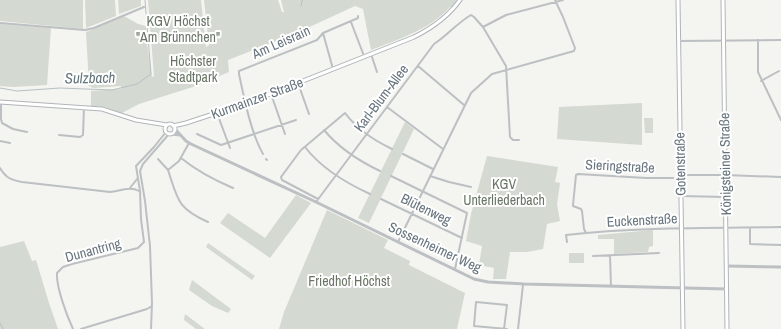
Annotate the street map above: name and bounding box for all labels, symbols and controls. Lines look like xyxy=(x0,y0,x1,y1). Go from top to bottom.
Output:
park label: KGV Höchst "Am Brünnchen" xyxy=(136,12,220,46)
street label: Am Leisrain xyxy=(248,21,313,63)
park label: Höchster Stadtpark xyxy=(168,52,218,86)
street label: Karl-Blum-Allee xyxy=(350,61,412,135)
water label: Sulzbach xyxy=(65,67,116,88)
street label: Kurmainzer Straße xyxy=(208,73,306,123)
street label: Königsteiner Straße xyxy=(715,112,735,216)
street label: Gotenstraße xyxy=(670,132,690,196)
street label: Sieringstraße xyxy=(585,155,655,177)
park label: KGV Unterliederbach xyxy=(463,175,545,209)
street label: Blütenweg xyxy=(398,189,455,229)
street label: Euckenstraße xyxy=(606,209,678,231)
street label: Sossenheimer Weg xyxy=(386,218,485,277)
street label: Dunantring xyxy=(63,234,123,266)
park label: Friedhof Höchst xyxy=(308,272,390,290)

